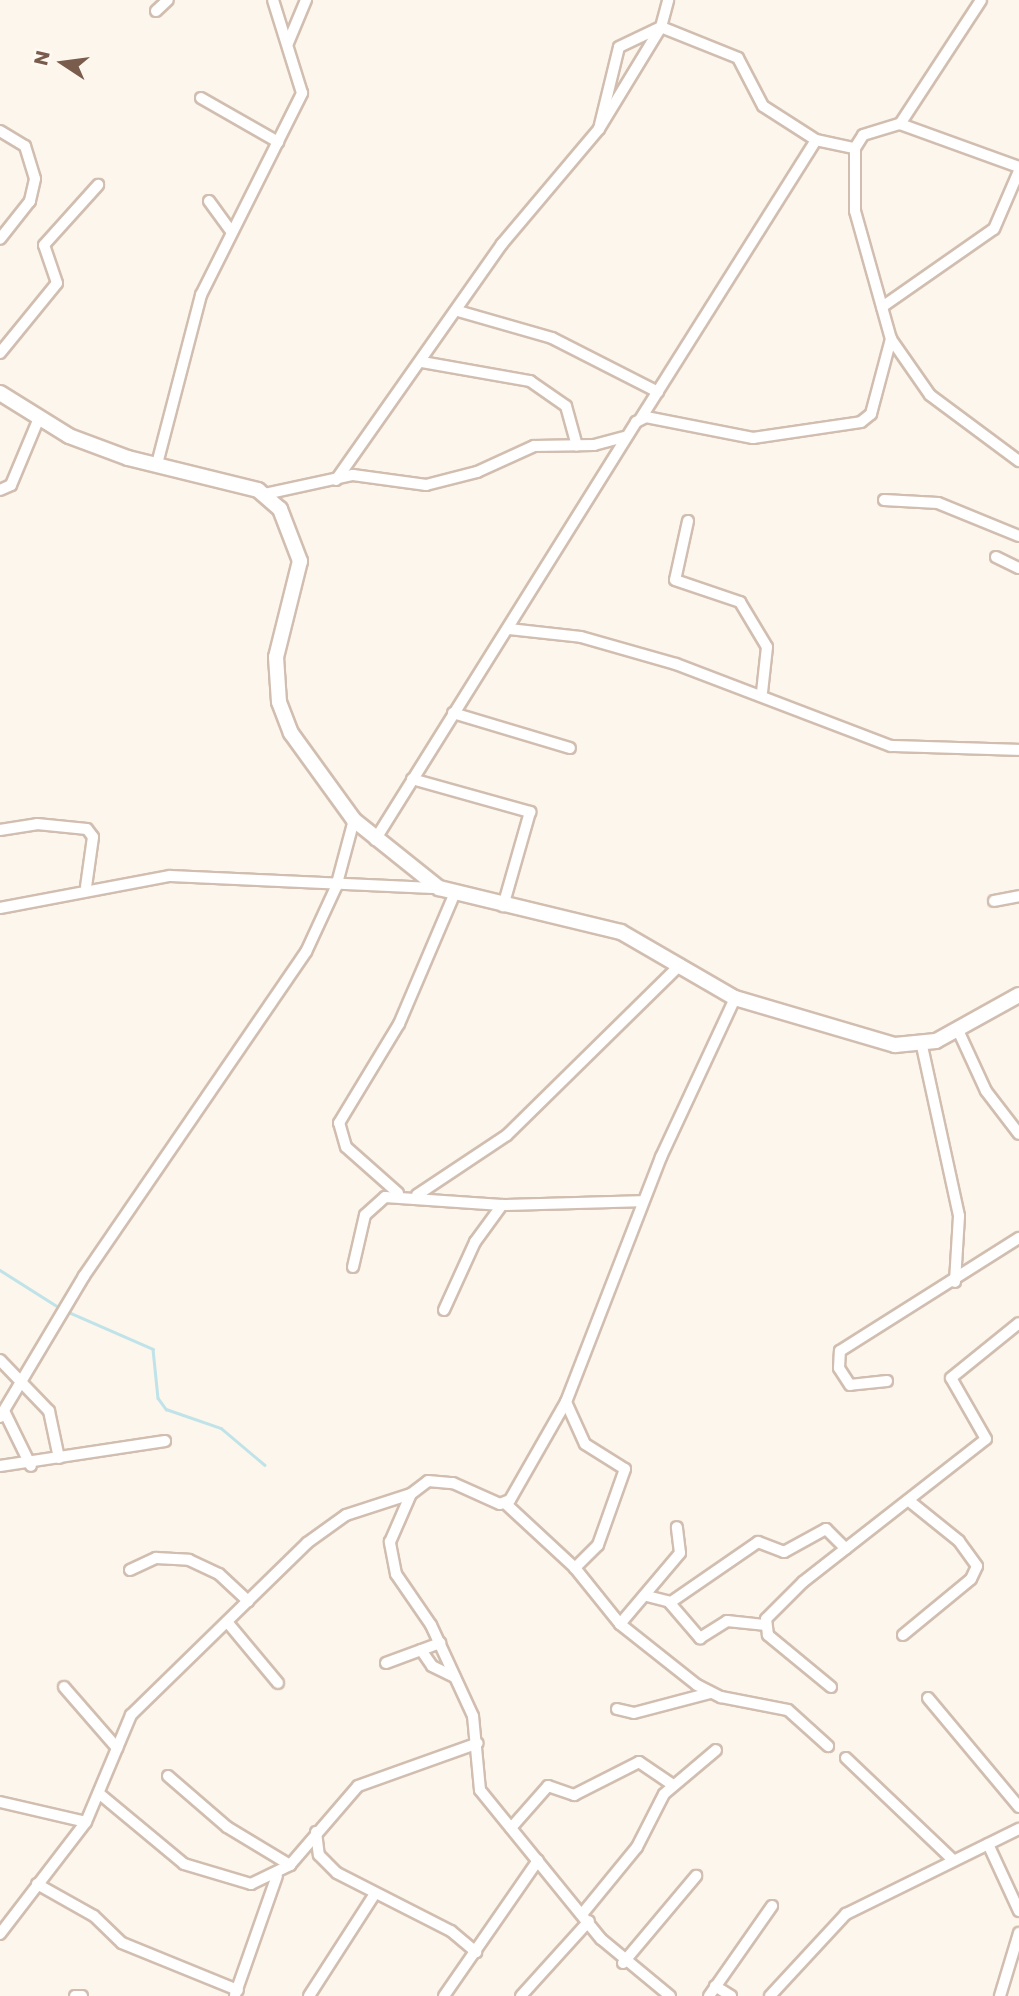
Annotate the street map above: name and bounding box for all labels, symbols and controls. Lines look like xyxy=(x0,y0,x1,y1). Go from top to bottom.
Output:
north arrow xyxy=(28,28,98,98)
text: N xyxy=(27,48,57,68)

